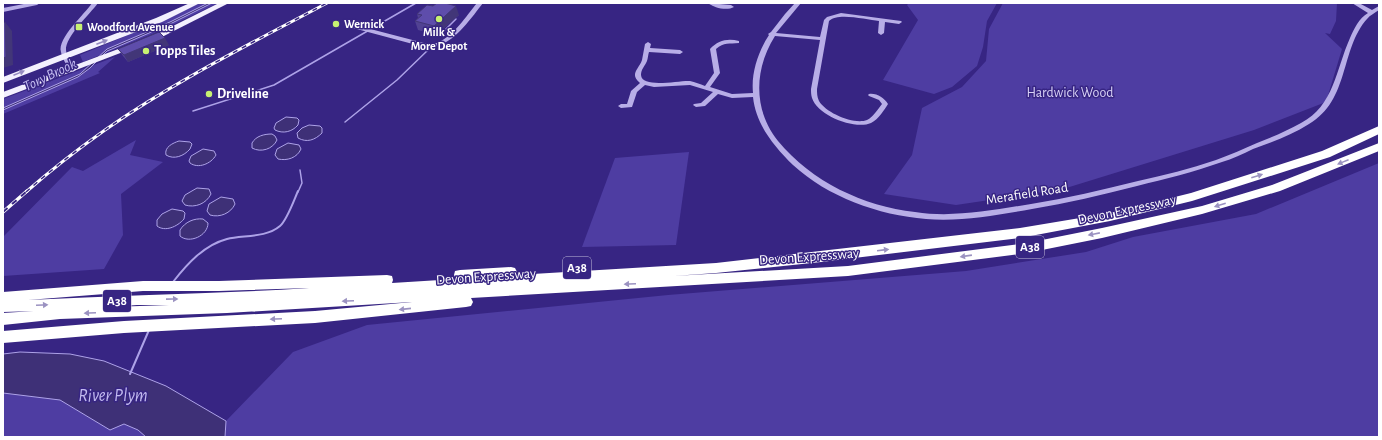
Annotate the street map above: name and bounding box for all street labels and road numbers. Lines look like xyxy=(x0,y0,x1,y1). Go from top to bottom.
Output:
street label: Merafield Road xyxy=(985,181,1069,207)
street label: Devon Expressway xyxy=(1077,193,1177,227)
road number: A38 xyxy=(1016,236,1044,258)
street label: Devon Expressway xyxy=(759,247,859,267)
road number: A38 xyxy=(563,257,591,279)
street label: Devon Expressway xyxy=(436,267,536,287)
road number: A38 xyxy=(103,290,131,312)

